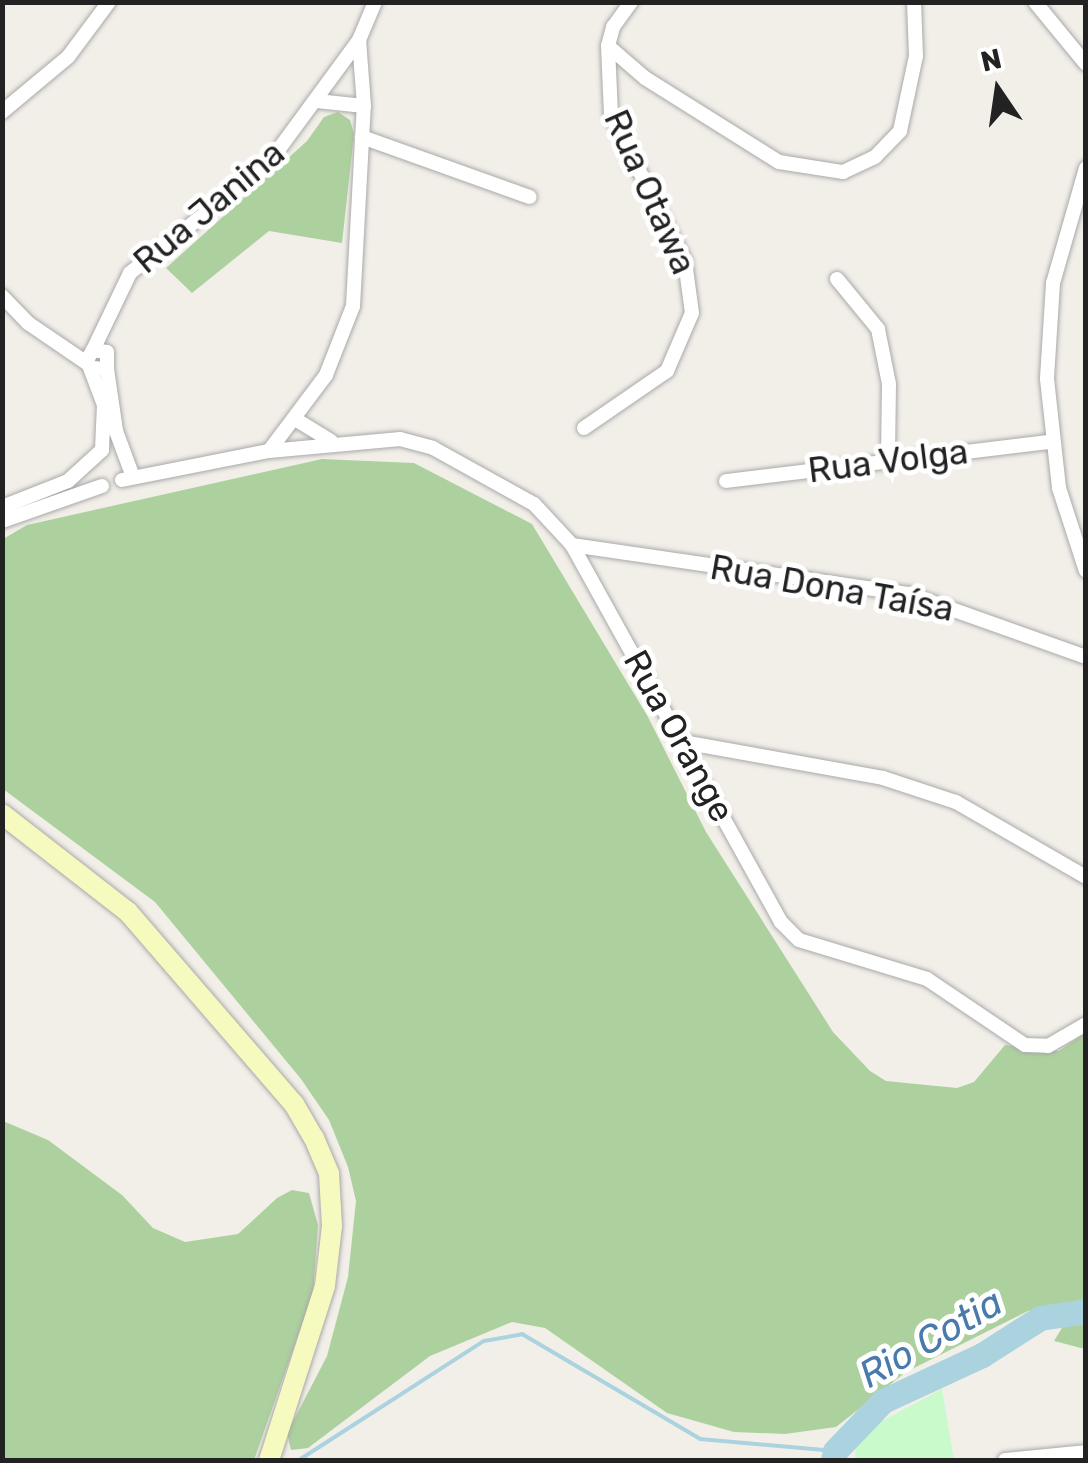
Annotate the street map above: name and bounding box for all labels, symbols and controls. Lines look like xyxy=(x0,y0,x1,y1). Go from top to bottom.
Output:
north arrow xyxy=(948,40,1048,140)
text: N xyxy=(978,42,1005,79)
street label: Rua Otawa xyxy=(595,103,705,281)
street label: Rua Janina xyxy=(125,132,293,282)
street label: Rua Volga xyxy=(805,430,971,492)
street label: Rua Dona Taísa xyxy=(707,546,957,630)
street label: Rua Orange xyxy=(615,643,743,829)
water label: Rio Cotia xyxy=(851,1280,1011,1398)

